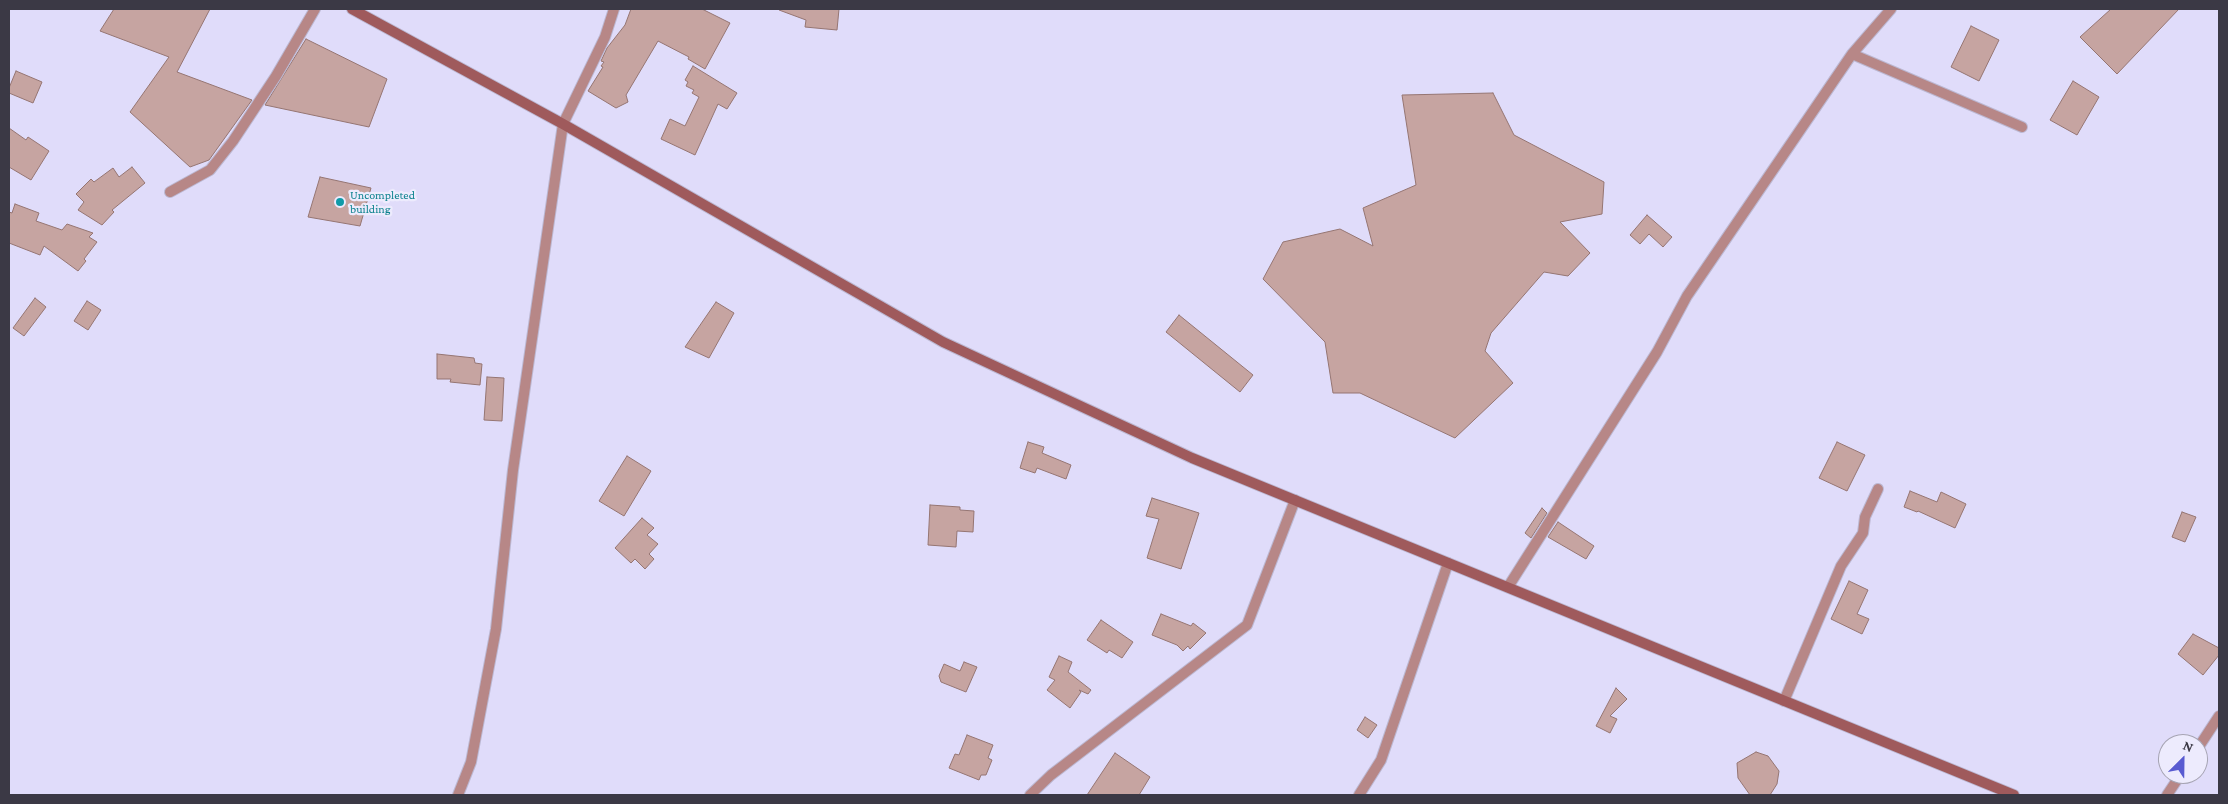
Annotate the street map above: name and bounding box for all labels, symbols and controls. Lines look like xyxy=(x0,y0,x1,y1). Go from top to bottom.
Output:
place label: Uncompleted building xyxy=(350,188,415,216)
marker: Uncompleted building xyxy=(334,196,346,208)
north arrow xyxy=(2158,734,2208,784)
text: N xyxy=(2181,737,2196,755)

